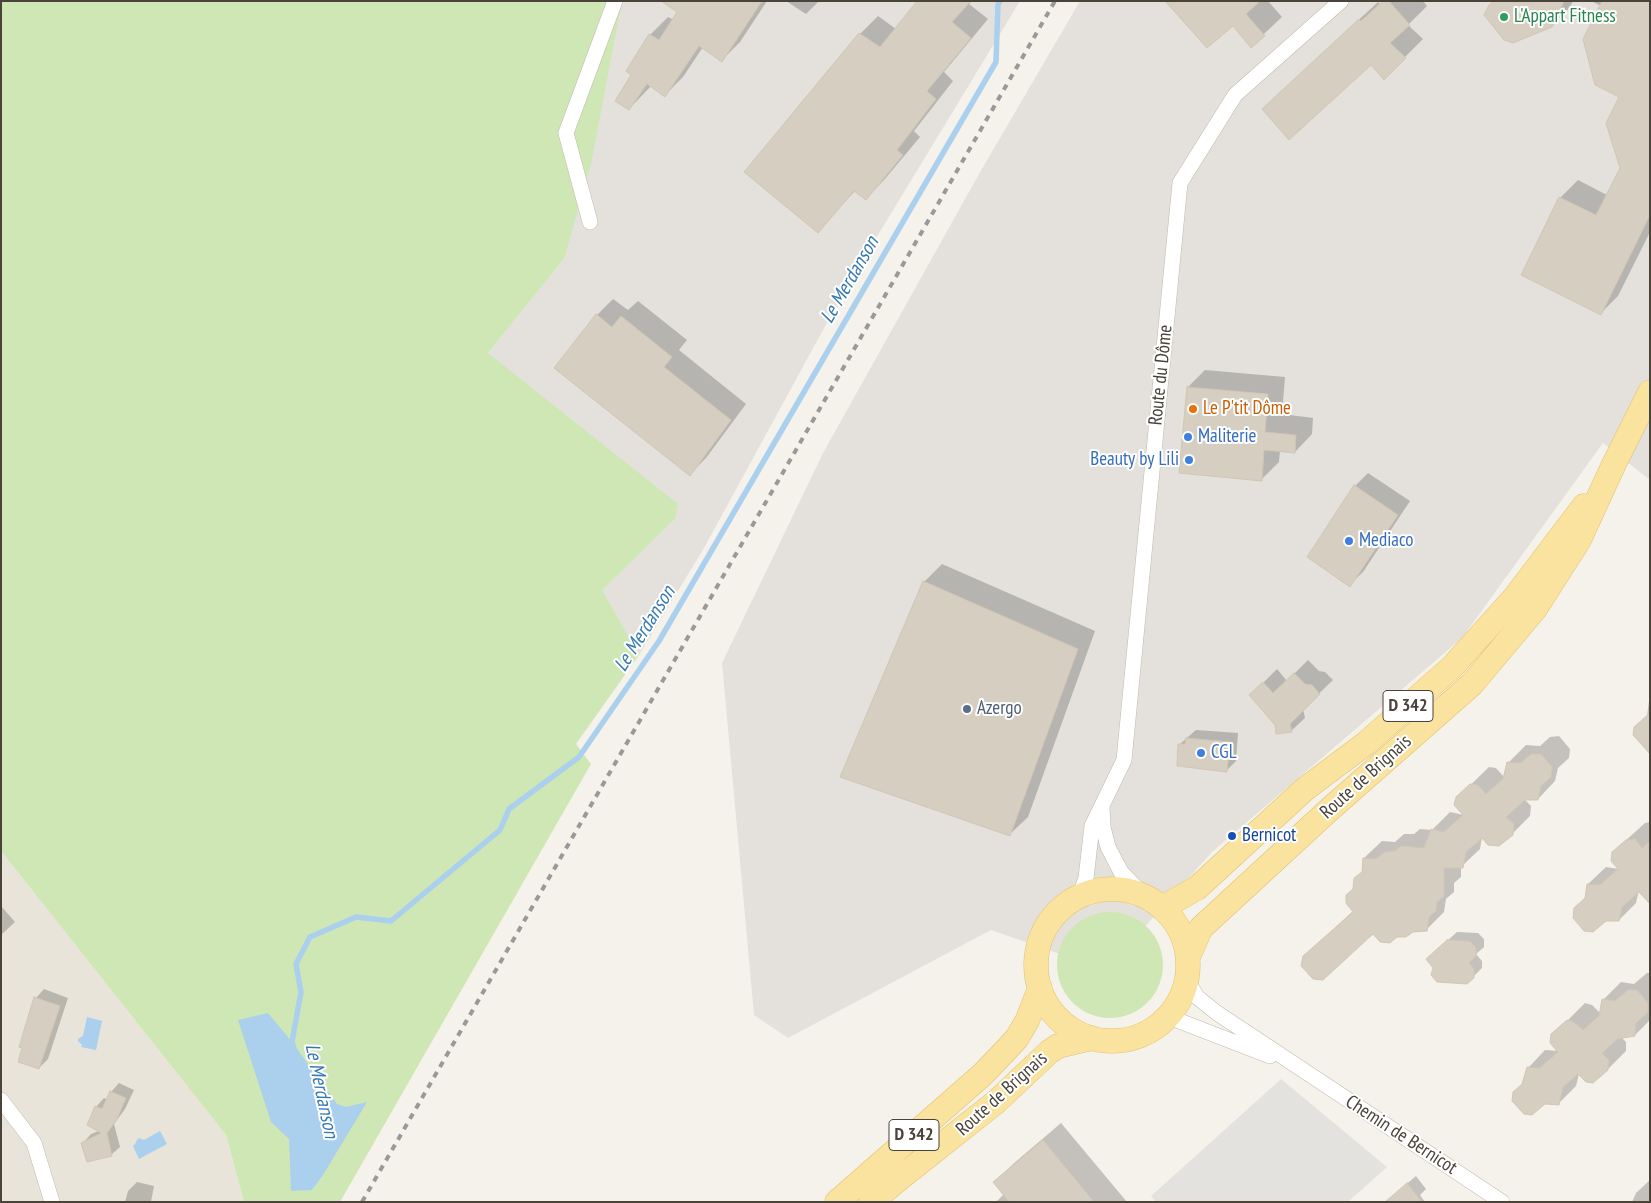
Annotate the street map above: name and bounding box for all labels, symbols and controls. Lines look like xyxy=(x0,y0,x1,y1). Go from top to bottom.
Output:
place label: L'Appart Fitness xyxy=(1514,6,1616,28)
marker: L'Appart Fitness xyxy=(1498,11,1510,23)
water label: Le Merdanson xyxy=(816,232,884,328)
street label: Route du Dôme xyxy=(1144,324,1178,426)
place label: Le P'tit Dôme xyxy=(1203,398,1291,420)
marker: Le P'tit Dôme xyxy=(1187,403,1199,415)
place label: Maliterie xyxy=(1198,426,1256,448)
marker: Maliterie xyxy=(1182,431,1194,443)
place label: Beauty by Lili xyxy=(1090,449,1179,471)
marker: Beauty by Lili xyxy=(1183,454,1195,466)
place label: Mediaco xyxy=(1359,530,1414,552)
marker: Mediaco xyxy=(1343,535,1355,547)
water label: Le Merdanson xyxy=(609,582,681,676)
road number: D 342 xyxy=(1383,690,1433,721)
place label: Azergo xyxy=(977,698,1022,720)
marker: Azergo xyxy=(961,703,973,715)
street label: Route de Brignais xyxy=(1316,730,1416,824)
place label: CGL xyxy=(1211,742,1237,764)
marker: CGL xyxy=(1195,747,1207,759)
place label: Bernicot xyxy=(1242,825,1296,847)
marker: Bernicot xyxy=(1226,830,1238,842)
water label: Le Merdanson xyxy=(299,1042,343,1140)
street label: Route de Brignais xyxy=(952,1047,1052,1141)
street label: Chemin de Bernicot xyxy=(1341,1091,1461,1179)
road number: D 342 xyxy=(889,1120,939,1150)

